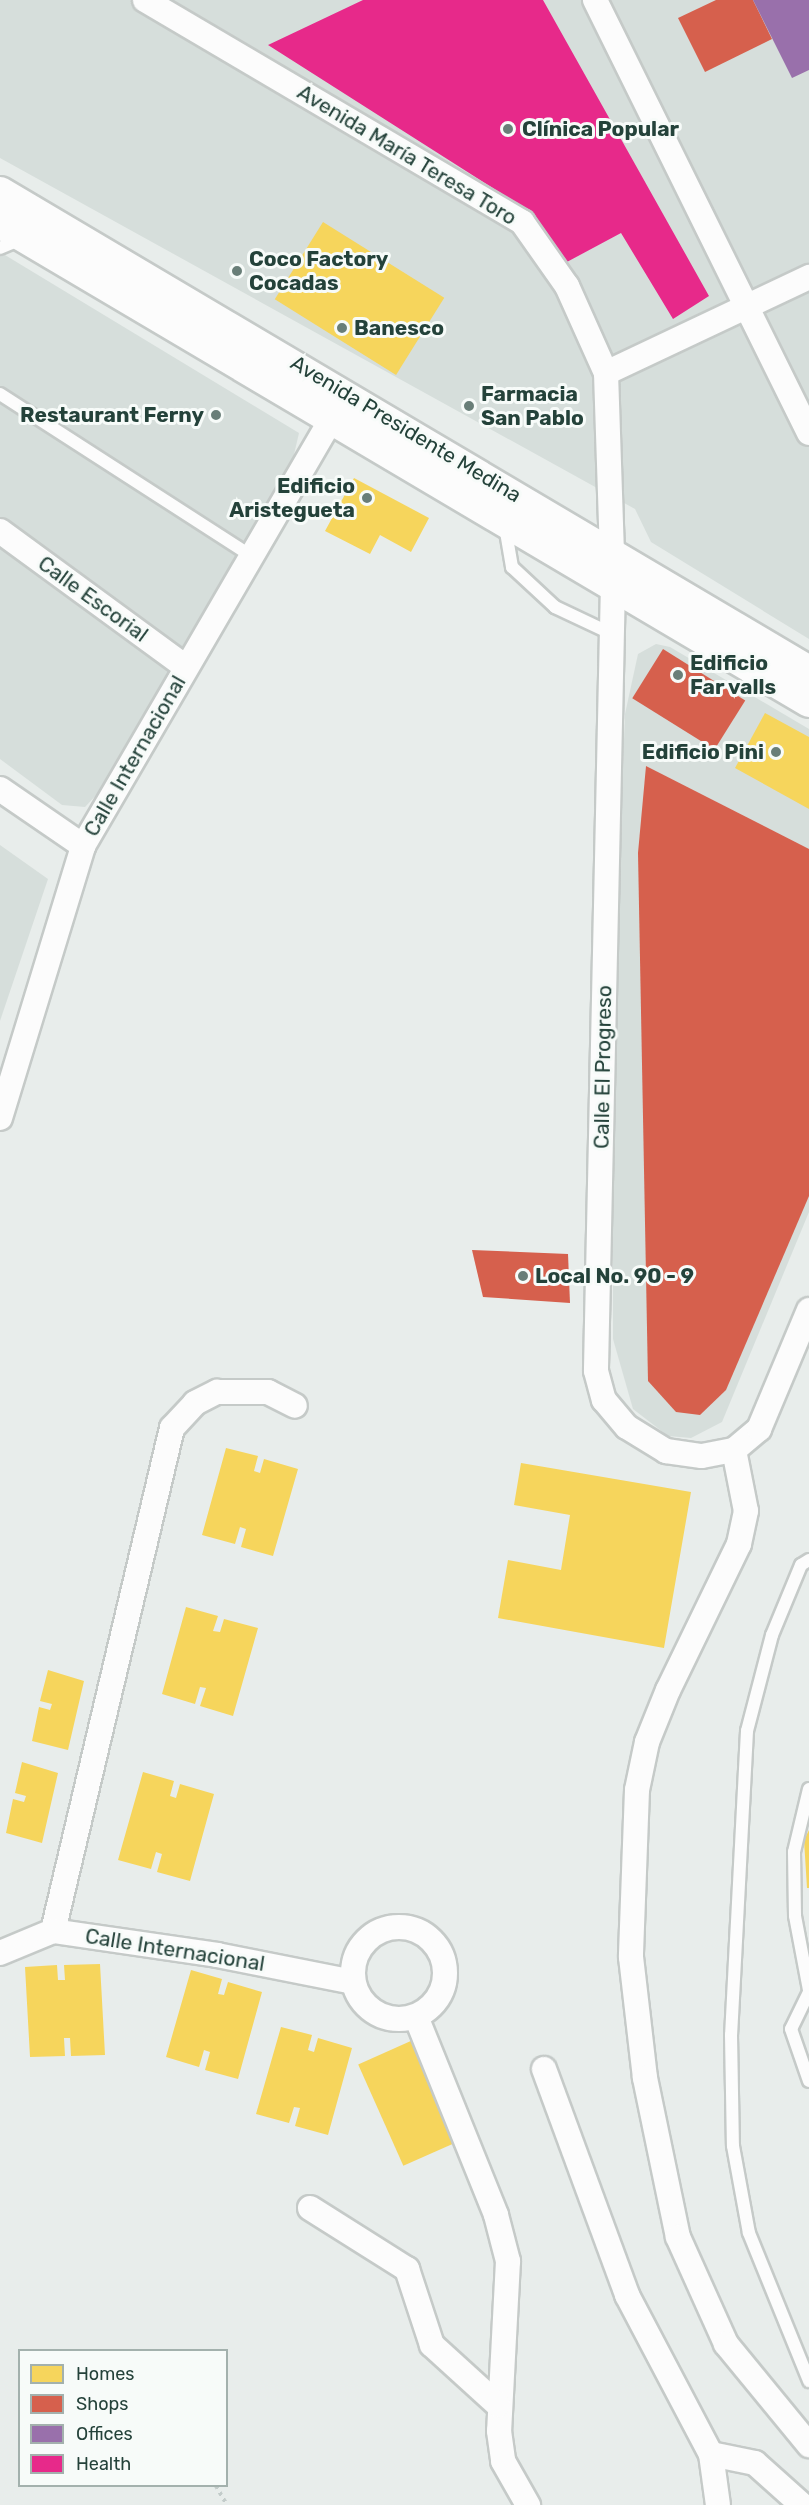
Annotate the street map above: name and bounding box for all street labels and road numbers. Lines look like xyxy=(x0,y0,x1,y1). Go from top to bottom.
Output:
street label: Avenida María Teresa Toro xyxy=(292,79,522,231)
street label: Avenida Presidente Medina xyxy=(286,350,526,508)
street label: Calle Escorial xyxy=(33,551,153,647)
street label: Calle Internacional xyxy=(79,671,191,841)
street label: Calle El Progreso xyxy=(589,985,617,1149)
street label: Calle Internacional xyxy=(83,1923,267,1977)

